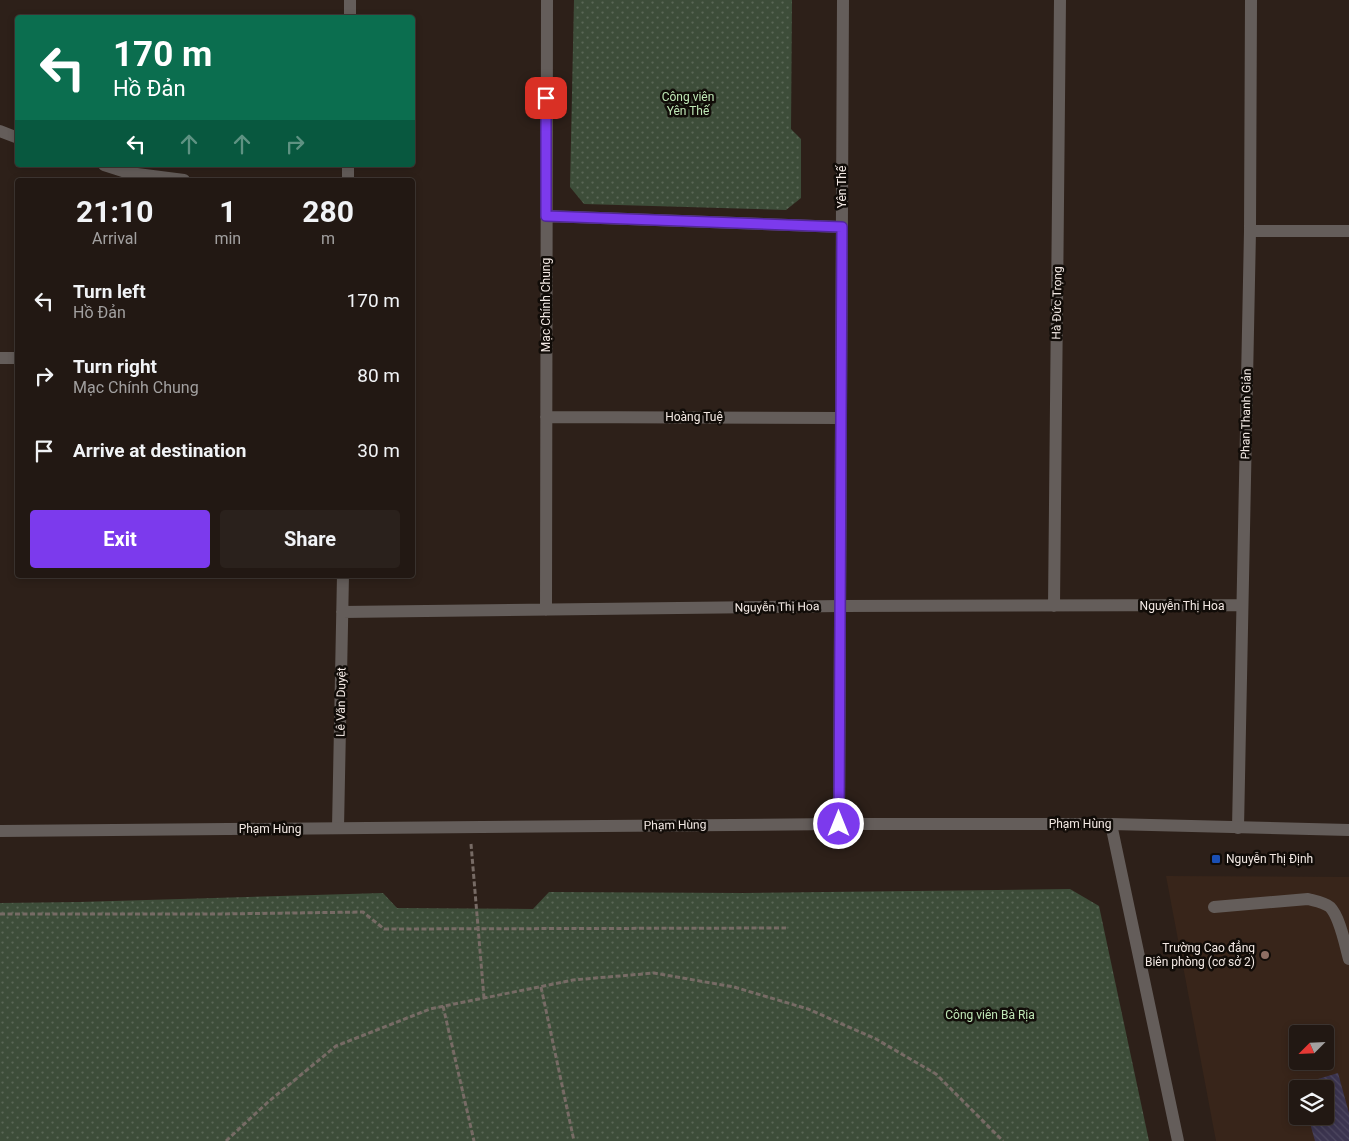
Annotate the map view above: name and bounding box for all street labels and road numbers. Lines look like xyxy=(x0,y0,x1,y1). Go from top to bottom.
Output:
street label: Yên Thế xyxy=(835,164,849,208)
street label: Mạc Chính Chung xyxy=(539,258,553,352)
street label: Hà Đức Trọng xyxy=(1049,266,1065,340)
street label: Phan Thanh Giản xyxy=(1238,368,1254,460)
street label: Hoàng Tuệ xyxy=(665,410,723,424)
street label: Nguyễn Thị Hoa xyxy=(734,599,820,615)
street label: Nguyễn Thị Hoa xyxy=(1140,599,1224,613)
street label: Lê Văn Duyệt xyxy=(333,667,349,737)
street label: Phạm Hùng xyxy=(644,817,706,833)
street label: Phạm Hùng xyxy=(1049,817,1111,831)
street label: Phạm Hùng xyxy=(239,822,301,836)

